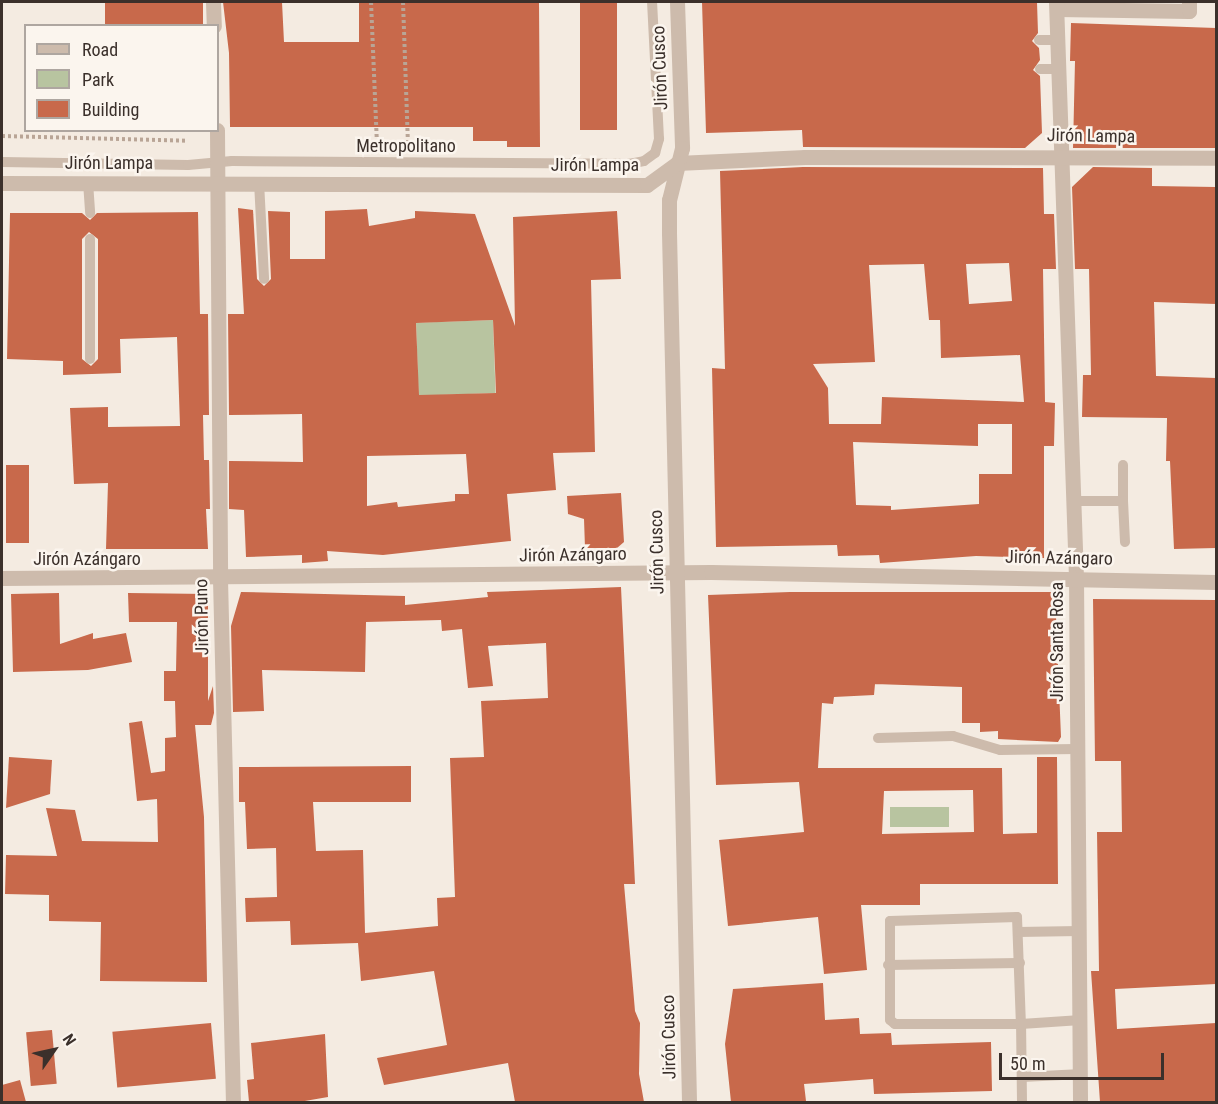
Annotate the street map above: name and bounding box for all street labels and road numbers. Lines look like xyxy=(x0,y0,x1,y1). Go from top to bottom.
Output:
street label: Jirón Cusco xyxy=(648,25,672,111)
street label: Jirón Lampa xyxy=(1047,124,1135,148)
street label: Metropolitano xyxy=(356,135,456,157)
street label: Jirón Lampa xyxy=(65,152,153,174)
street label: Jirón Lampa xyxy=(551,154,639,176)
street label: Jirón Cusco xyxy=(645,510,669,594)
street label: Jirón Azángaro xyxy=(519,543,627,567)
street label: Jirón Azángaro xyxy=(1005,546,1113,570)
street label: Jirón Azángaro xyxy=(33,548,141,570)
street label: Jirón Puno xyxy=(191,579,213,655)
street label: Jirón Santa Rosa xyxy=(1046,582,1068,702)
street label: Jirón Cusco xyxy=(657,995,681,1079)

